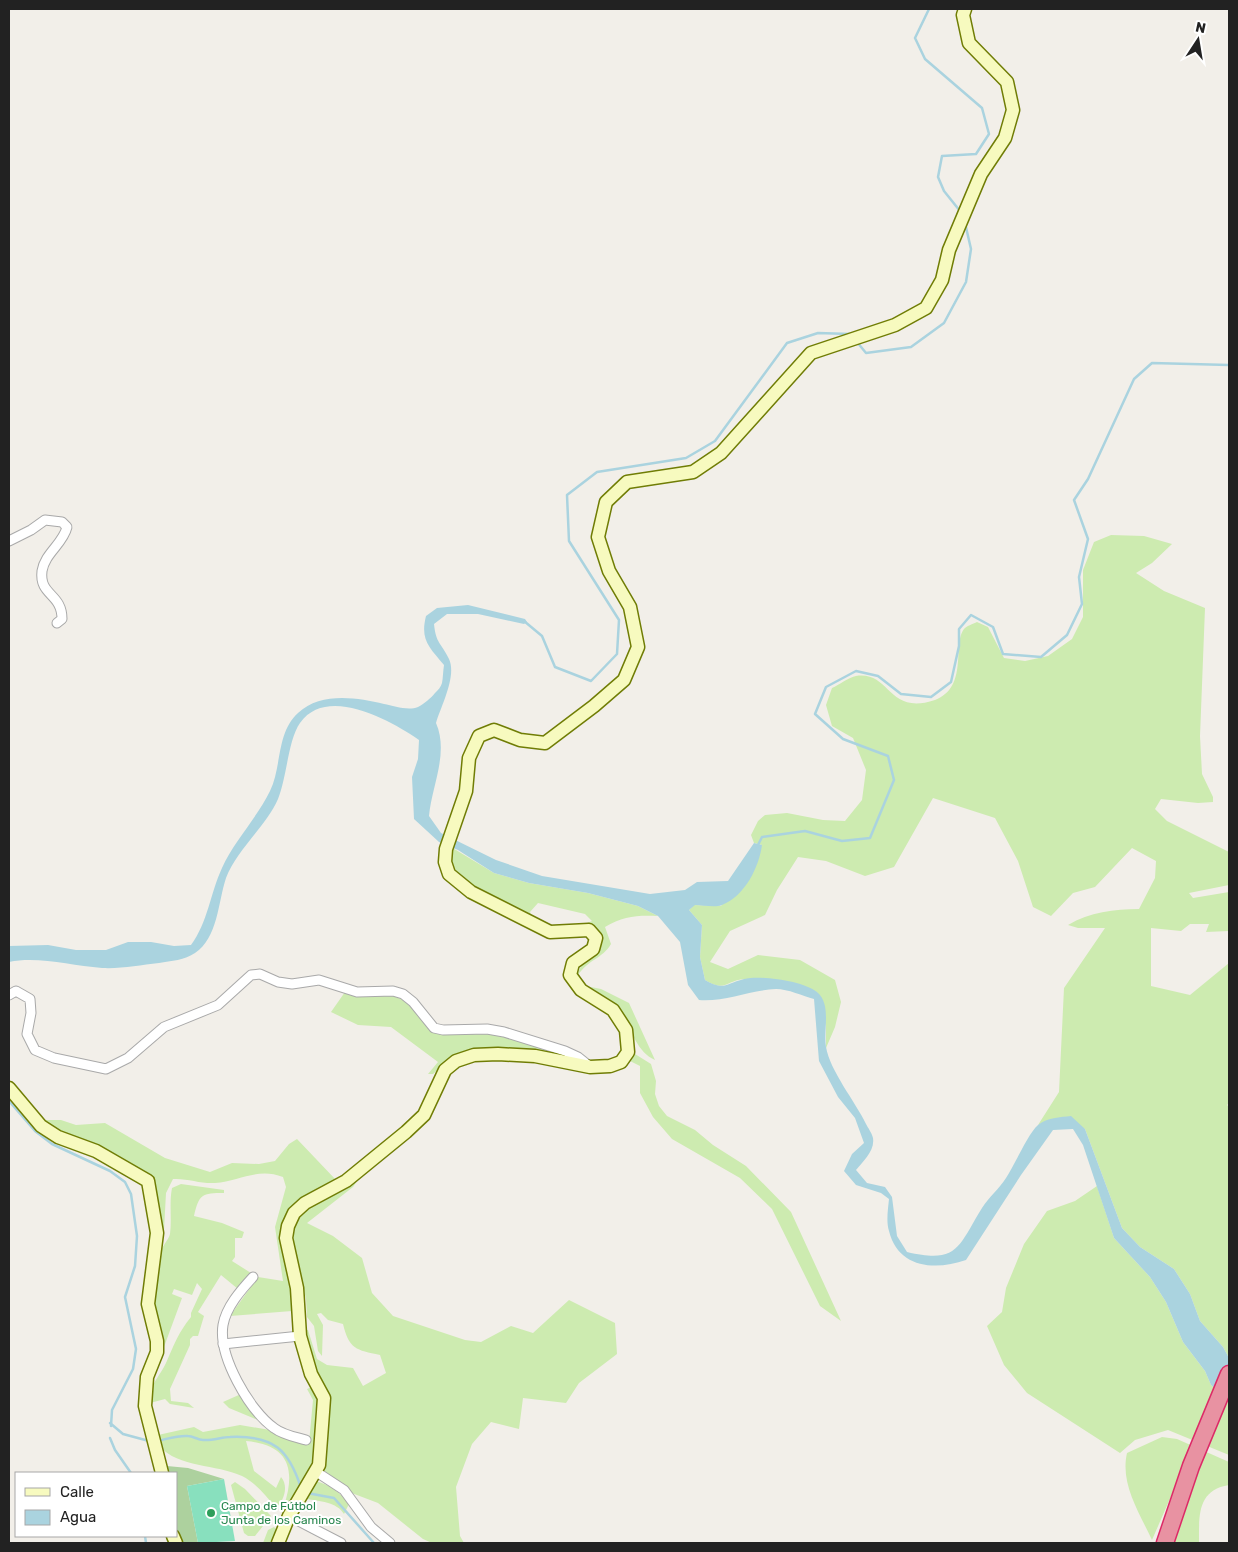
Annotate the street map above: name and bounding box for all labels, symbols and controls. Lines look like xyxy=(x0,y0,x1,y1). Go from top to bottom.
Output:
north arrow xyxy=(1173,15,1223,65)
text: N xyxy=(1194,18,1207,37)
legend xyxy=(15,1472,178,1537)
text: Calle xyxy=(60,1483,94,1501)
place label: Campo de Fútbol Junta de los Caminos xyxy=(221,1499,341,1527)
marker: Campo de Fútbol Junta de los Caminos xyxy=(205,1507,217,1519)
text: Agua xyxy=(60,1508,96,1526)

